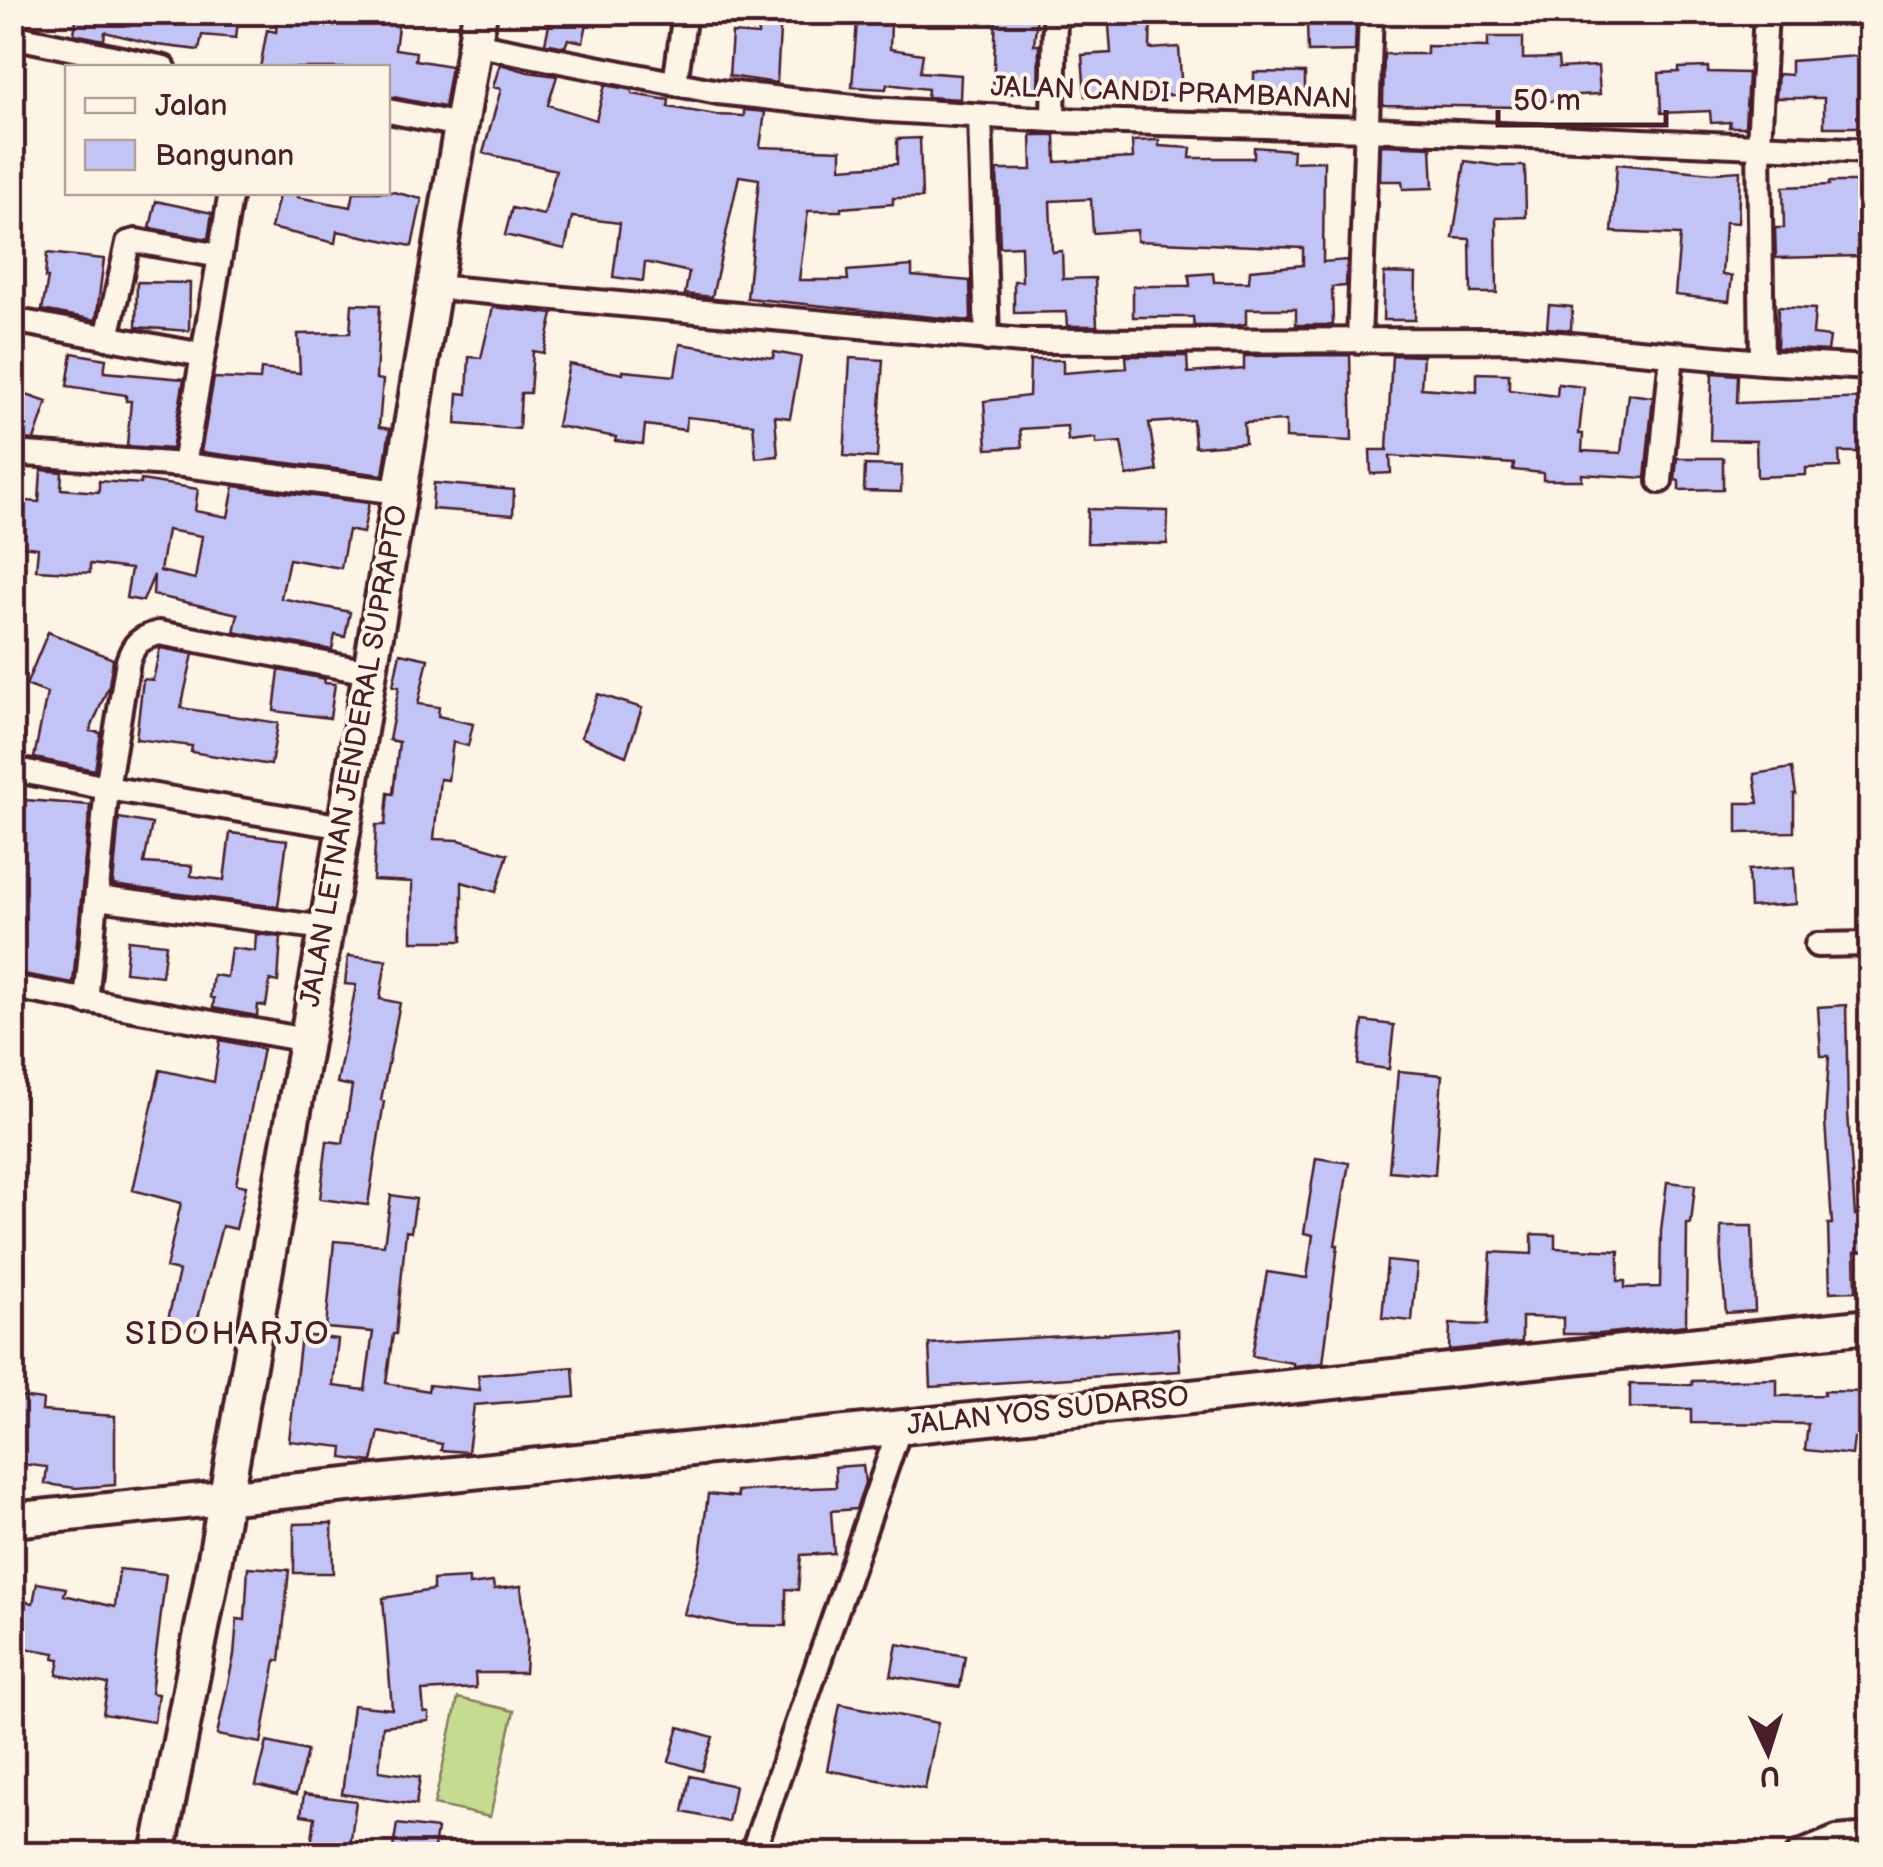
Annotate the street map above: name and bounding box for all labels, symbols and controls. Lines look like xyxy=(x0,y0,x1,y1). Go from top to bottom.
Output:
legend xyxy=(65,65,390,195)
scale bar xyxy=(1498,65,1666,127)
street label: JALAN CANDI PRAMBANAN xyxy=(990,70,1352,116)
text: 50 m xyxy=(1513,83,1581,119)
text: Jalan xyxy=(155,88,227,124)
text: Bangunan xyxy=(155,138,294,174)
street label: JALAN LETNAN JENDERAL SUPRAPTO xyxy=(294,503,414,1009)
district label: SIDOHARJO xyxy=(125,1315,331,1354)
street label: JALAN YOS SUDARSO xyxy=(906,1380,1190,1442)
north arrow xyxy=(1718,1702,1818,1802)
text: U xyxy=(1759,1758,1781,1793)

